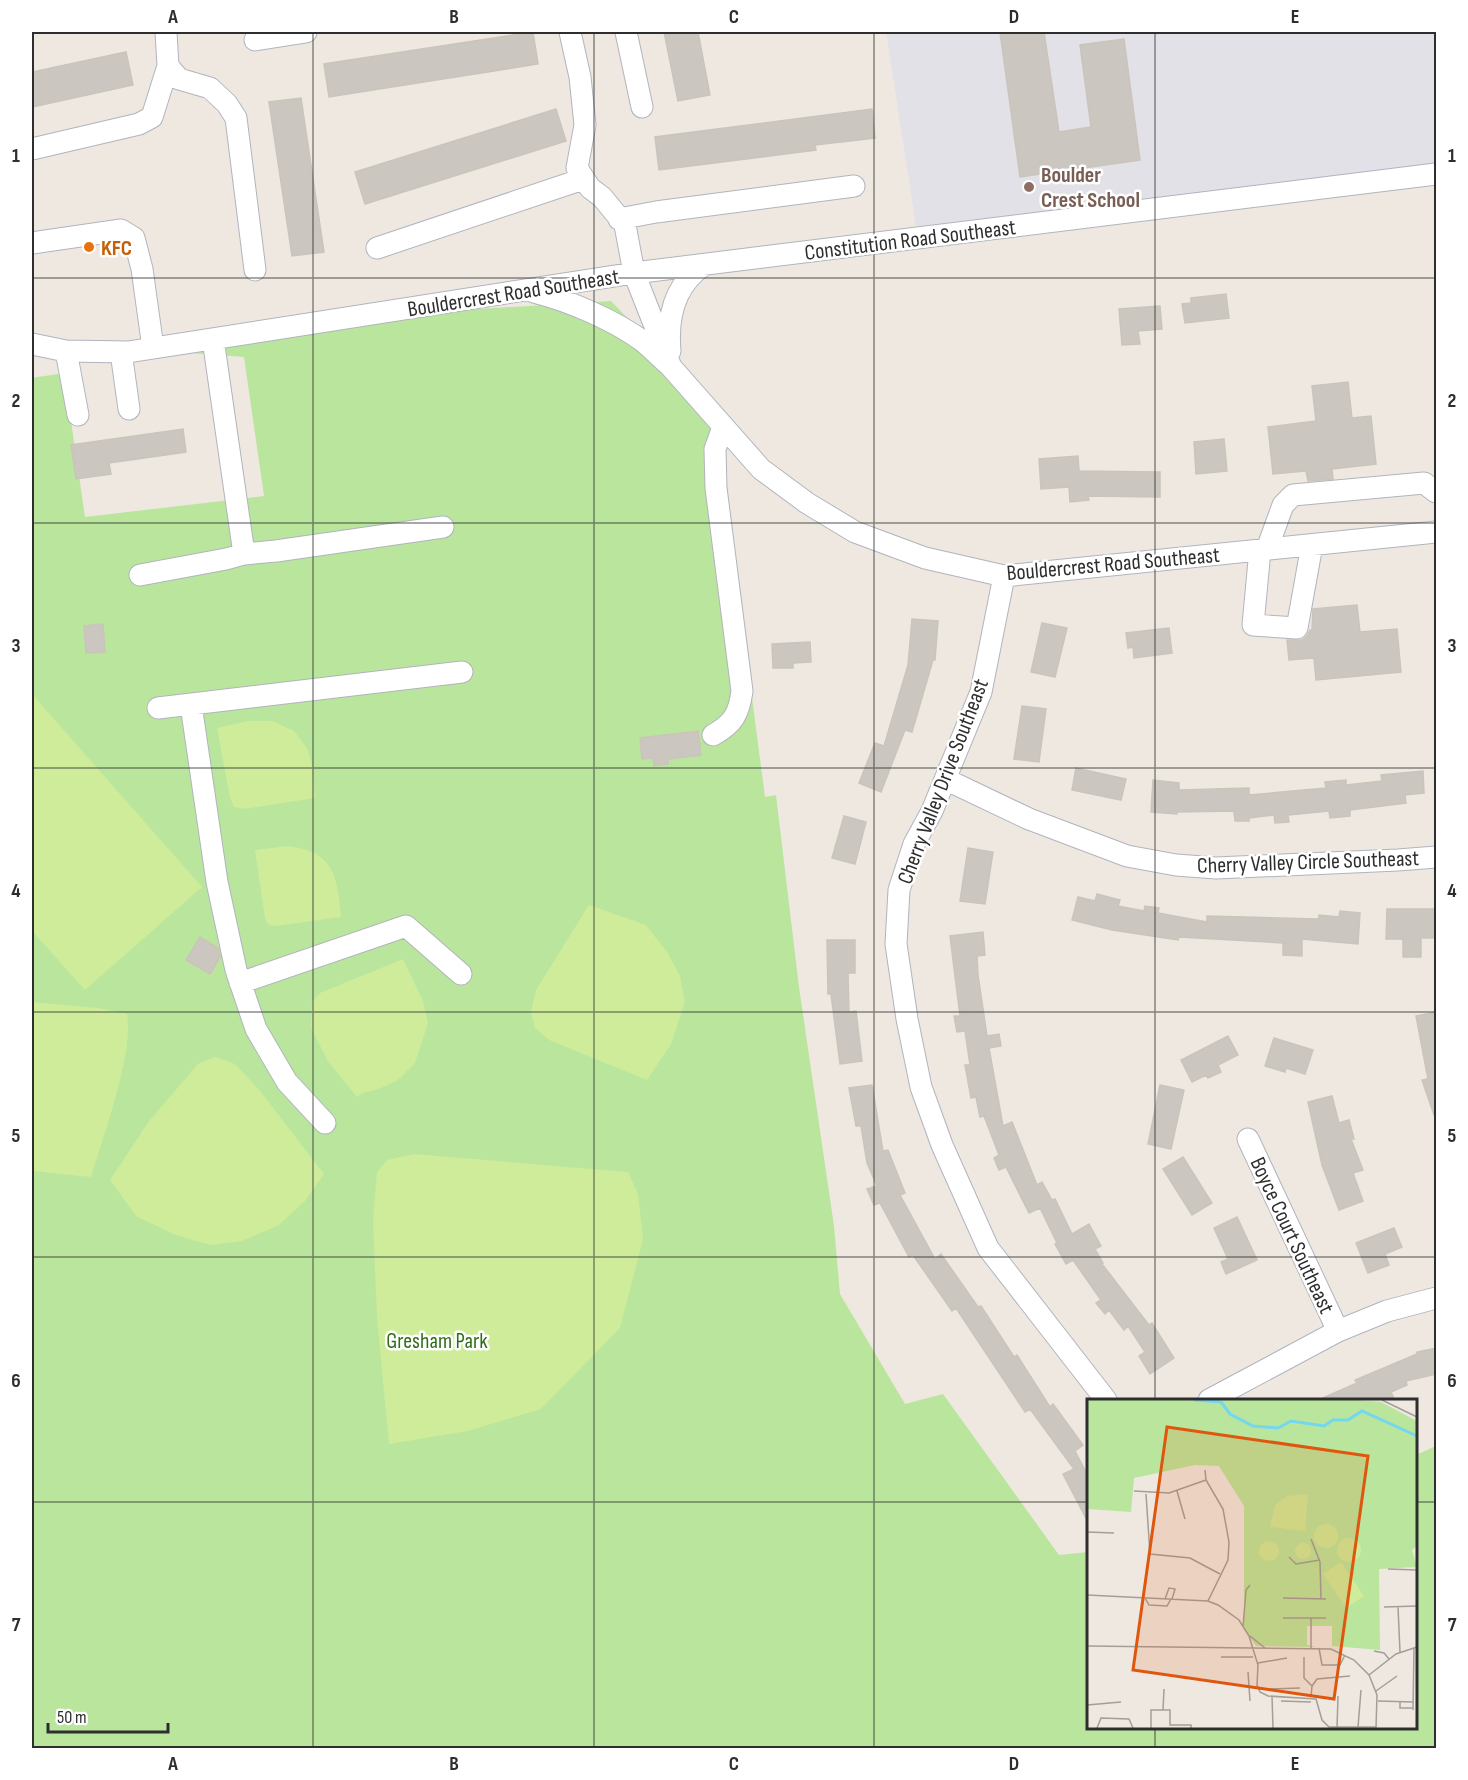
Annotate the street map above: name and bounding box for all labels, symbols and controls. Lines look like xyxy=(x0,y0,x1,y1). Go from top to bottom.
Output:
text: A xyxy=(167,5,178,29)
text: B xyxy=(449,5,459,29)
text: C xyxy=(729,5,739,29)
text: D xyxy=(1009,5,1019,29)
text: E xyxy=(1291,5,1299,29)
text: 1 xyxy=(12,144,20,168)
text: 1 xyxy=(1448,144,1456,168)
place label: Boulder Crest School xyxy=(1041,162,1140,214)
marker: Boulder Crest School xyxy=(1022,180,1036,194)
street label: Constitution Road Southeast xyxy=(803,214,1018,267)
place label: KFC xyxy=(101,235,132,262)
marker: KFC xyxy=(82,240,96,254)
street label: Bouldercrest Road Southeast xyxy=(406,263,621,324)
text: 2 xyxy=(12,389,20,413)
text: 2 xyxy=(1448,389,1456,413)
street label: Bouldercrest Road Southeast xyxy=(1006,542,1221,587)
text: 3 xyxy=(12,634,21,658)
text: 3 xyxy=(1448,634,1457,658)
street label: Cherry Valley Drive Southeast xyxy=(892,675,995,888)
street label: Cherry Valley Circle Southeast xyxy=(1197,845,1420,880)
text: 4 xyxy=(11,879,21,903)
text: 4 xyxy=(1447,879,1457,903)
text: 5 xyxy=(12,1124,21,1148)
text: 5 xyxy=(1448,1124,1457,1148)
street label: Boyce Court Southeast xyxy=(1244,1153,1340,1318)
park label: Gresham Park xyxy=(386,1328,488,1355)
text: 6 xyxy=(11,1369,21,1393)
text: 6 xyxy=(1447,1369,1457,1393)
inset map xyxy=(1087,1399,1417,1729)
text: 7 xyxy=(12,1613,21,1637)
text: 7 xyxy=(1448,1613,1457,1637)
scale bar xyxy=(48,1696,168,1734)
text: 50 m xyxy=(57,1707,87,1728)
text: A xyxy=(167,1752,178,1776)
text: B xyxy=(449,1752,459,1776)
text: C xyxy=(729,1752,739,1776)
text: D xyxy=(1009,1752,1019,1776)
text: E xyxy=(1291,1752,1299,1776)

